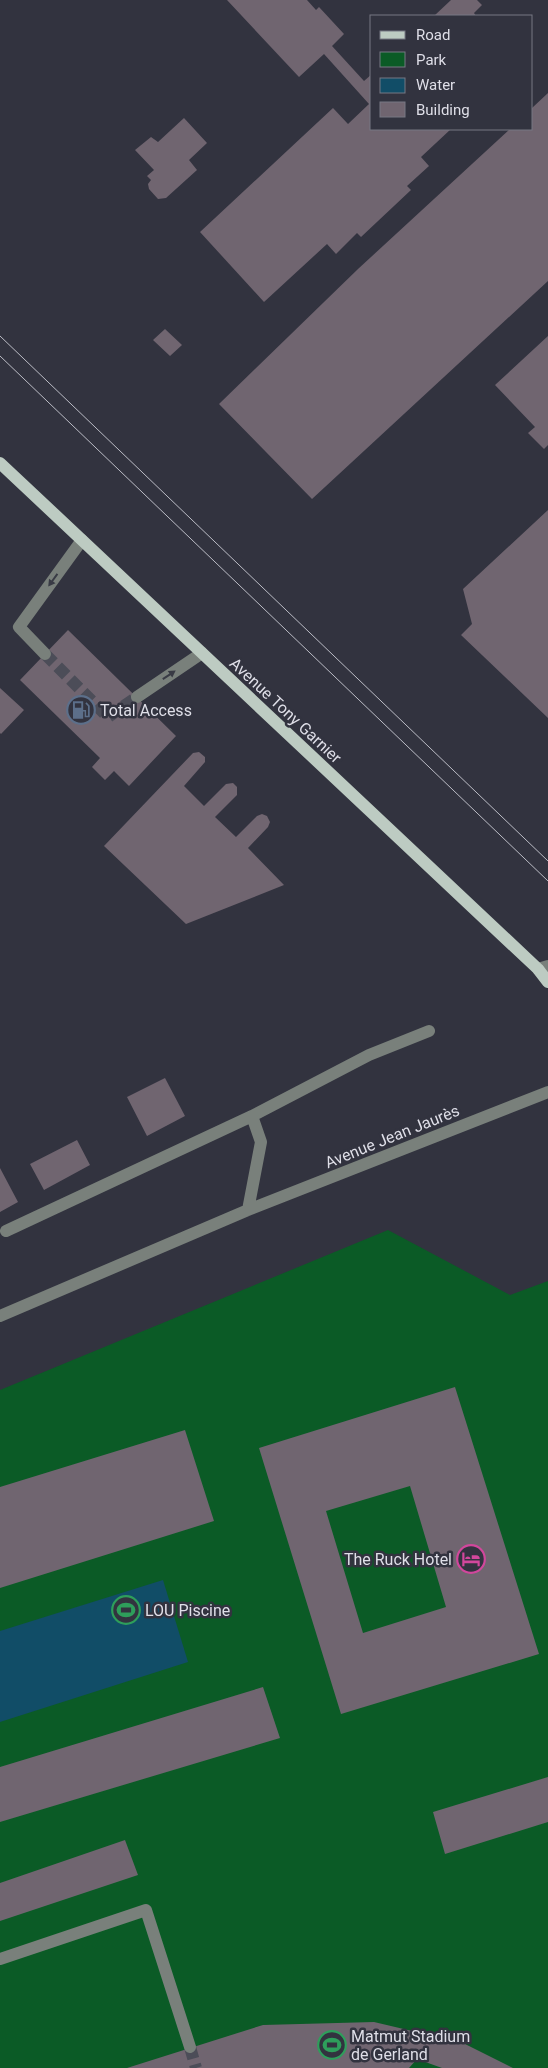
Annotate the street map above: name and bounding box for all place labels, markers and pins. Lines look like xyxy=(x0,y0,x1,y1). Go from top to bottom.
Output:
fuel station icon: Total Access xyxy=(66,695,96,725)
place label: Total Access xyxy=(100,701,192,720)
hotel icon: The Ruck Hotel xyxy=(456,1544,486,1574)
place label: The Ruck Hotel xyxy=(344,1550,452,1569)
sports icon: LOU Piscine xyxy=(111,1595,141,1625)
place label: LOU Piscine xyxy=(145,1601,230,1620)
place label: Matmut Stadium de Gerland xyxy=(351,2027,470,2064)
sports icon: Matmut Stadium de Gerland xyxy=(317,2030,347,2060)

